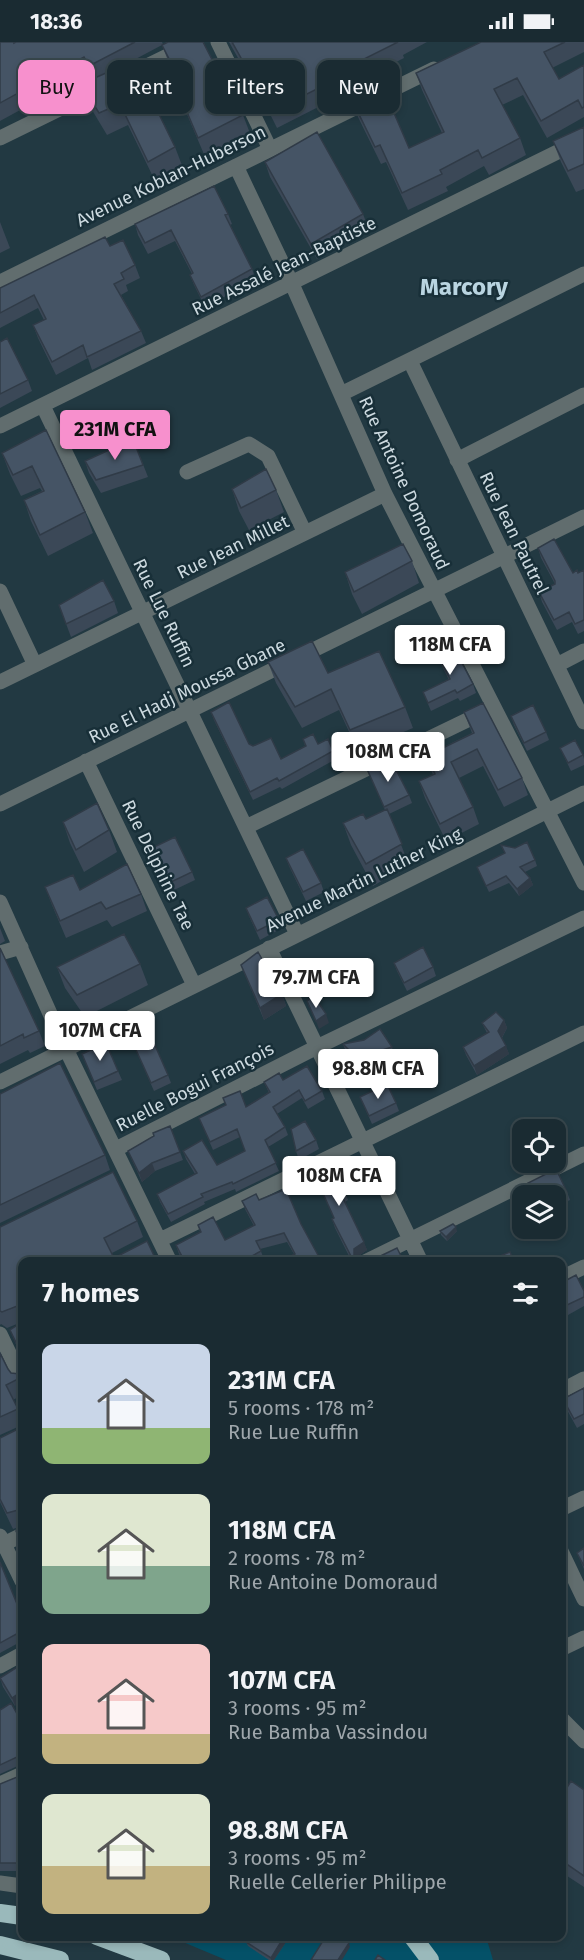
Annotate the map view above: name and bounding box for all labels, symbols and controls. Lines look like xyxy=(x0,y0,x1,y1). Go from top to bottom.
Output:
text: 18:36 xyxy=(30,8,82,35)
chip: Buy xyxy=(18,60,95,114)
chip: Rent xyxy=(107,60,193,114)
chip: Filters xyxy=(205,60,305,114)
chip: New xyxy=(317,60,400,114)
street label: Avenue Koblan-Huberson xyxy=(73,120,269,232)
street label: Rue Assalé Jean-Baptiste xyxy=(188,212,380,320)
district label: Marcory xyxy=(420,273,509,301)
street label: Rue Antoine Domoraud xyxy=(354,393,454,573)
pin: 231M CFA xyxy=(53,410,177,461)
text: 231M CFA xyxy=(74,417,156,441)
street label: Rue Jean Pautrel xyxy=(475,468,553,598)
street label: Rue Jean Millet xyxy=(173,510,293,584)
street label: Rue Lue Ruffin xyxy=(128,555,200,671)
pin: 118M CFA xyxy=(388,625,512,676)
text: 118M CFA xyxy=(409,632,491,656)
street label: Rue El Hadj Moussa Gbane xyxy=(85,634,289,748)
pin: 108M CFA xyxy=(326,732,450,783)
text: 108M CFA xyxy=(345,739,431,763)
street label: Rue Delphine Tae xyxy=(117,796,199,934)
street label: Avenue Martin Luther King xyxy=(262,823,466,937)
pin: 79.7M CFA xyxy=(247,958,385,1009)
text: 79.7M CFA xyxy=(273,965,359,989)
pin: 107M CFA xyxy=(38,1011,162,1062)
text: 107M CFA xyxy=(59,1018,141,1042)
street label: Ruelle Bogui François xyxy=(112,1038,278,1136)
pin: 98.8M CFA xyxy=(309,1049,447,1100)
text: 98.8M CFA xyxy=(332,1056,424,1080)
map controls xyxy=(512,1119,566,1239)
button: locate xyxy=(512,1119,566,1173)
pin: 108M CFA xyxy=(277,1156,401,1207)
text: 108M CFA xyxy=(296,1163,382,1187)
button: layers xyxy=(512,1185,566,1239)
icon: filters xyxy=(509,1277,542,1310)
text: 7 homes xyxy=(42,1278,139,1309)
text: 231M CFA xyxy=(228,1365,335,1396)
icon: home xyxy=(90,1368,162,1440)
text: 5 rooms · 178 m² xyxy=(228,1396,374,1420)
text: Rue Lue Ruffin xyxy=(228,1420,359,1444)
text: 118M CFA xyxy=(228,1515,335,1546)
icon: home xyxy=(90,1518,162,1590)
text: 2 rooms · 78 m² xyxy=(228,1546,365,1570)
text: Rue Antoine Domoraud xyxy=(228,1570,438,1594)
text: 107M CFA xyxy=(228,1665,335,1696)
icon: home xyxy=(90,1668,162,1740)
text: 3 rooms · 95 m² xyxy=(228,1696,367,1720)
text: Rue Bamba Vassindou xyxy=(228,1720,428,1744)
text: 98.8M CFA xyxy=(228,1815,347,1846)
icon: home xyxy=(90,1818,162,1890)
text: 3 rooms · 95 m² xyxy=(228,1846,367,1870)
text: Ruelle Cellerier Philippe xyxy=(228,1870,447,1894)

